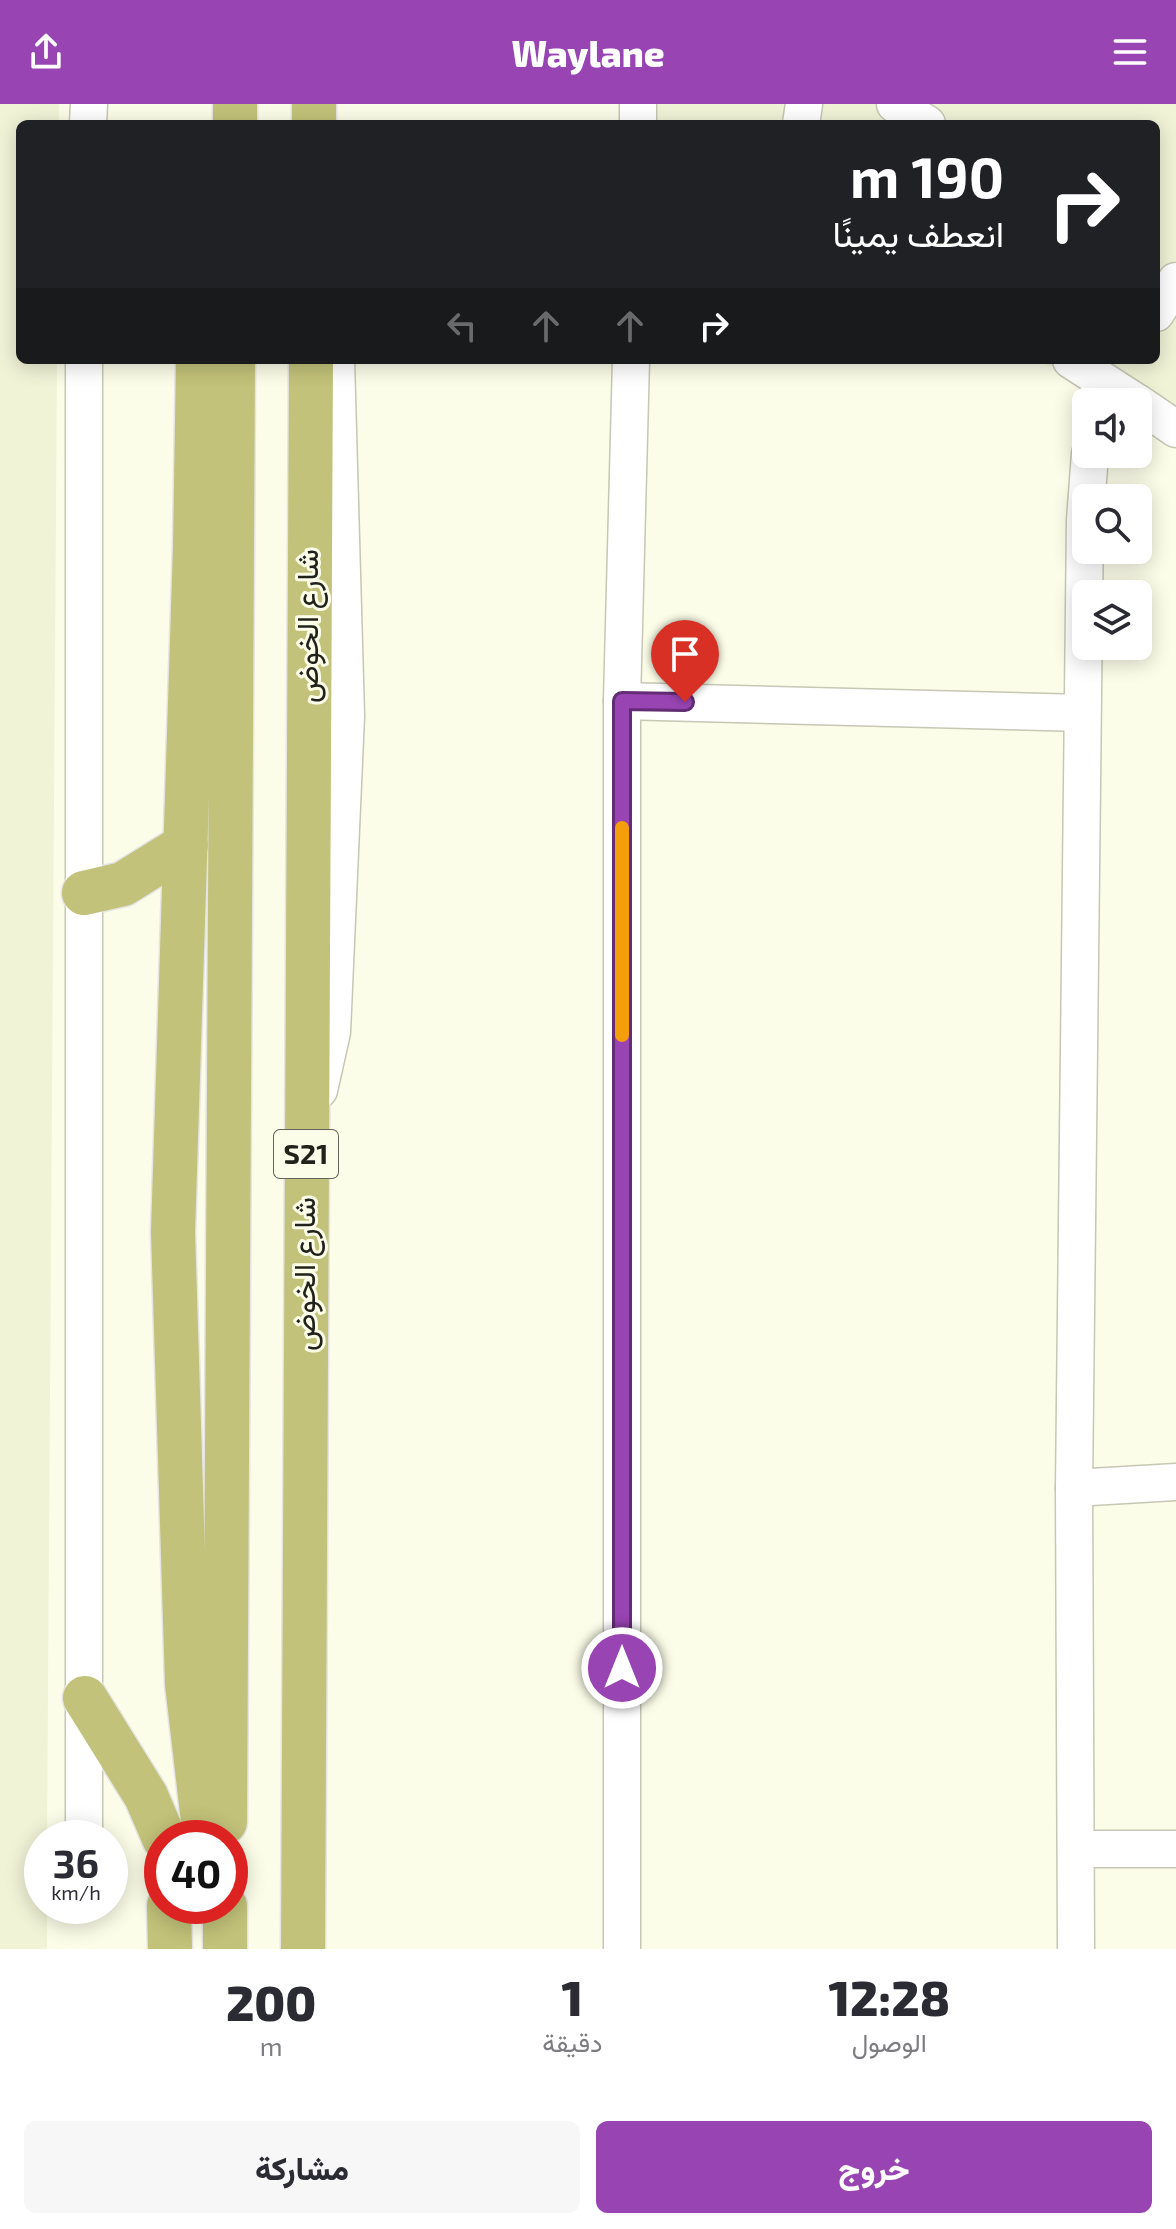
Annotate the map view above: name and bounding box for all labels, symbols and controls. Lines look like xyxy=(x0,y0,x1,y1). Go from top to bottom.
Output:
icon: share xyxy=(24,30,68,74)
icon: menu xyxy=(1108,30,1152,74)
text: Waylane xyxy=(511,31,665,74)
text: 190 m xyxy=(850,142,1004,209)
icon: right xyxy=(1032,152,1136,256)
text: انعطف يمينًا xyxy=(833,211,1004,254)
icon: left xyxy=(440,304,484,348)
icon: ahead xyxy=(524,304,568,348)
icon: ahead xyxy=(608,304,652,348)
icon: right xyxy=(692,304,736,348)
map controls xyxy=(1072,388,1152,660)
button: sound xyxy=(1072,388,1152,468)
button: search xyxy=(1072,484,1152,564)
street label: شارع الخوض xyxy=(288,549,328,703)
button: layers xyxy=(1072,580,1152,660)
pin xyxy=(651,620,719,702)
icon: arrive xyxy=(663,632,707,676)
road number: S21 xyxy=(274,1130,338,1178)
street label: شارع الخوض xyxy=(285,1197,325,1351)
position arrow xyxy=(580,1626,664,1710)
speed limit sign: 40 xyxy=(144,1820,248,1924)
text: 36 xyxy=(53,1838,99,1886)
text: km/h xyxy=(51,1880,101,1904)
text: 1 xyxy=(562,1968,583,2026)
text: 12:28 xyxy=(828,1968,950,2026)
text: 200 xyxy=(226,1973,316,2031)
text: دقيقة xyxy=(542,2026,603,2057)
text: الوصول xyxy=(852,2026,927,2057)
text: m xyxy=(260,2030,283,2061)
button: مشاركة xyxy=(24,2121,580,2213)
button: خروج xyxy=(596,2121,1152,2213)

